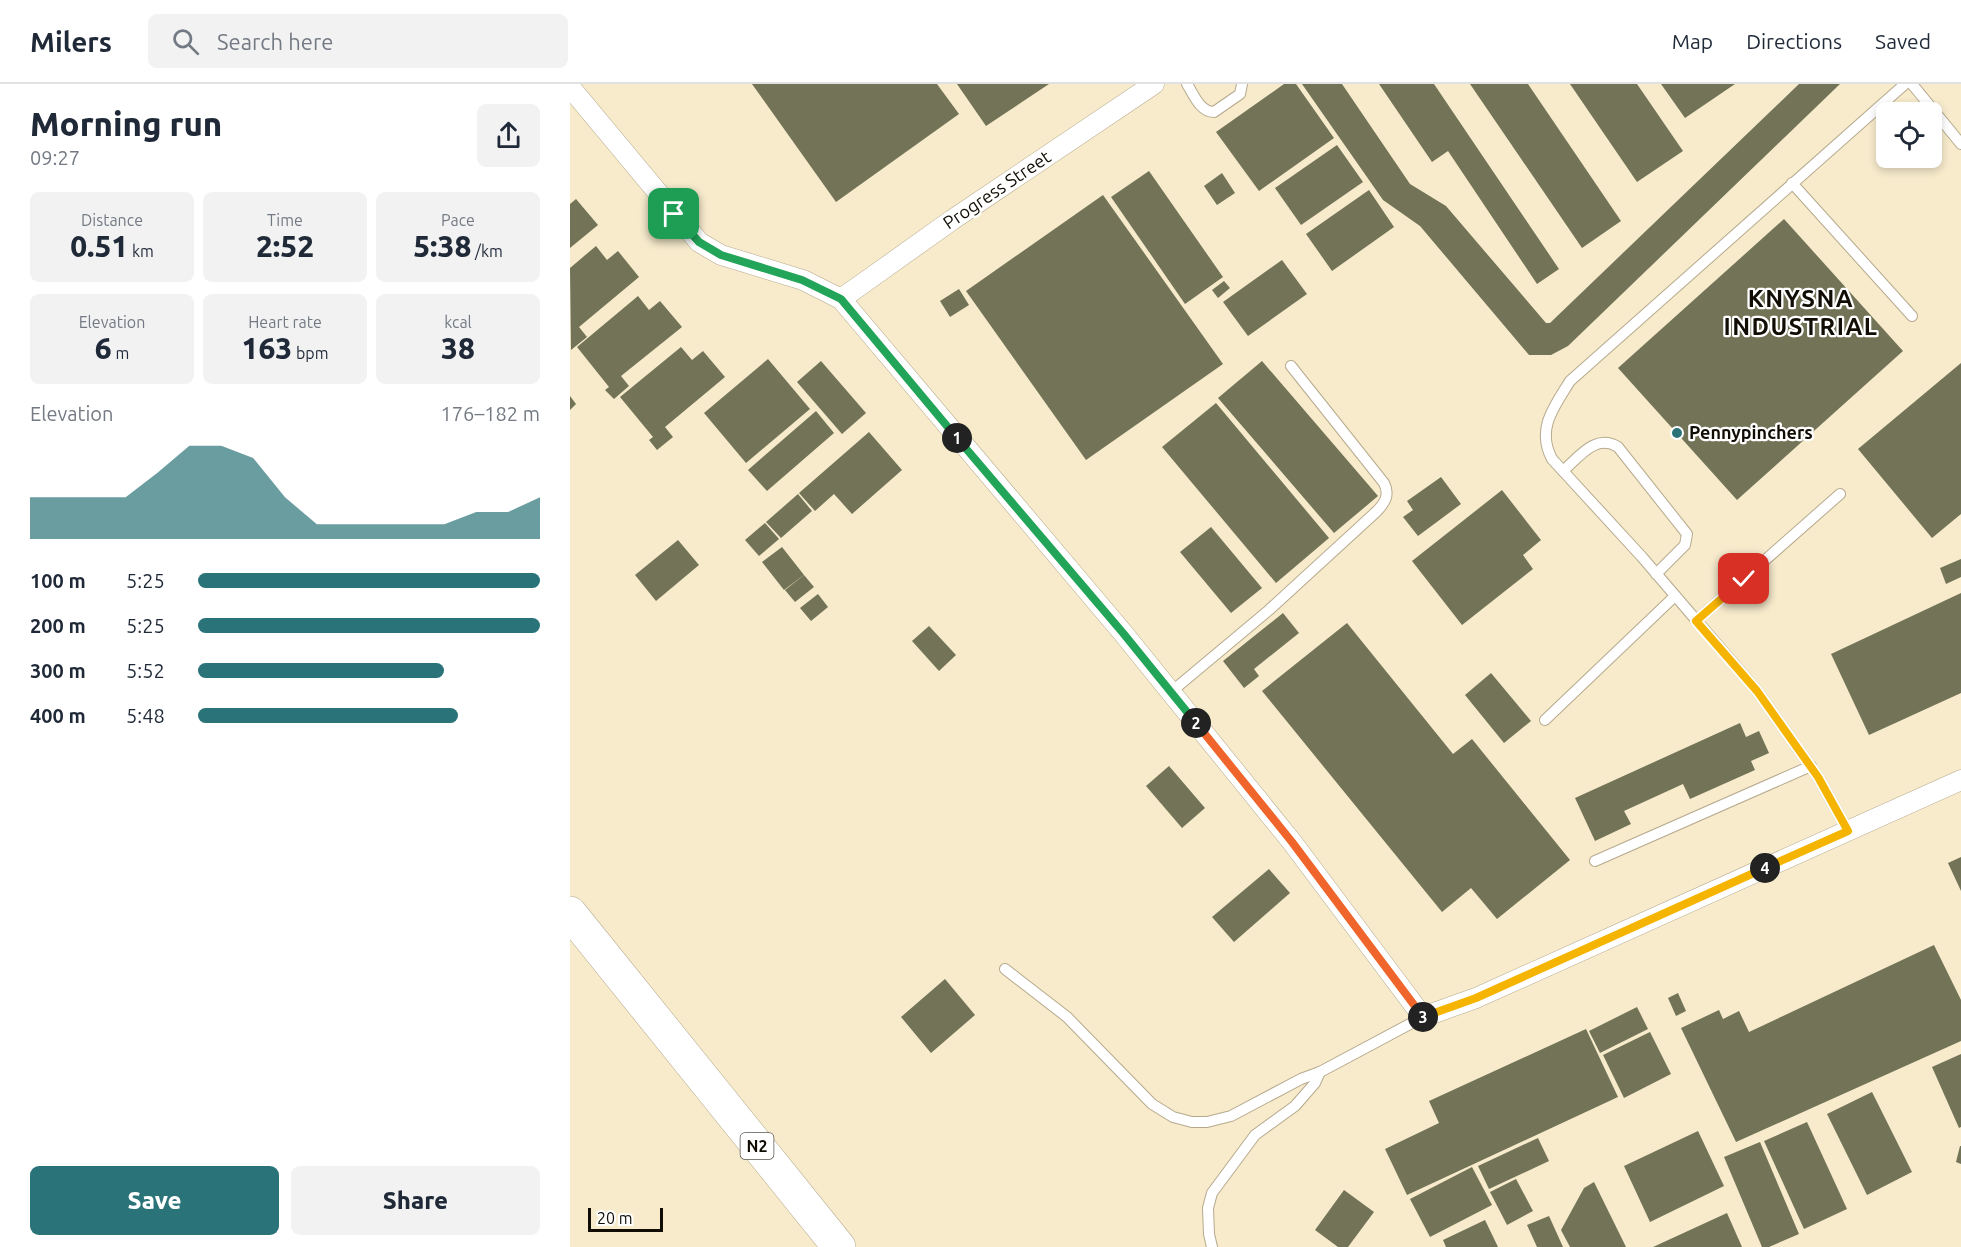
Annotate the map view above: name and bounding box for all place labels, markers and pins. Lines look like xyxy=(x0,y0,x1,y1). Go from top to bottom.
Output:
pin xyxy=(648,188,699,239)
place label: Pennypinchers xyxy=(1689,422,1813,442)
pin: 1 xyxy=(942,423,972,453)
marker: Pennypinchers xyxy=(1670,426,1684,440)
pin xyxy=(1718,553,1769,604)
pin: 2 xyxy=(1181,708,1211,738)
pin: 4 xyxy=(1750,853,1780,883)
pin: 3 xyxy=(1408,1002,1438,1032)

